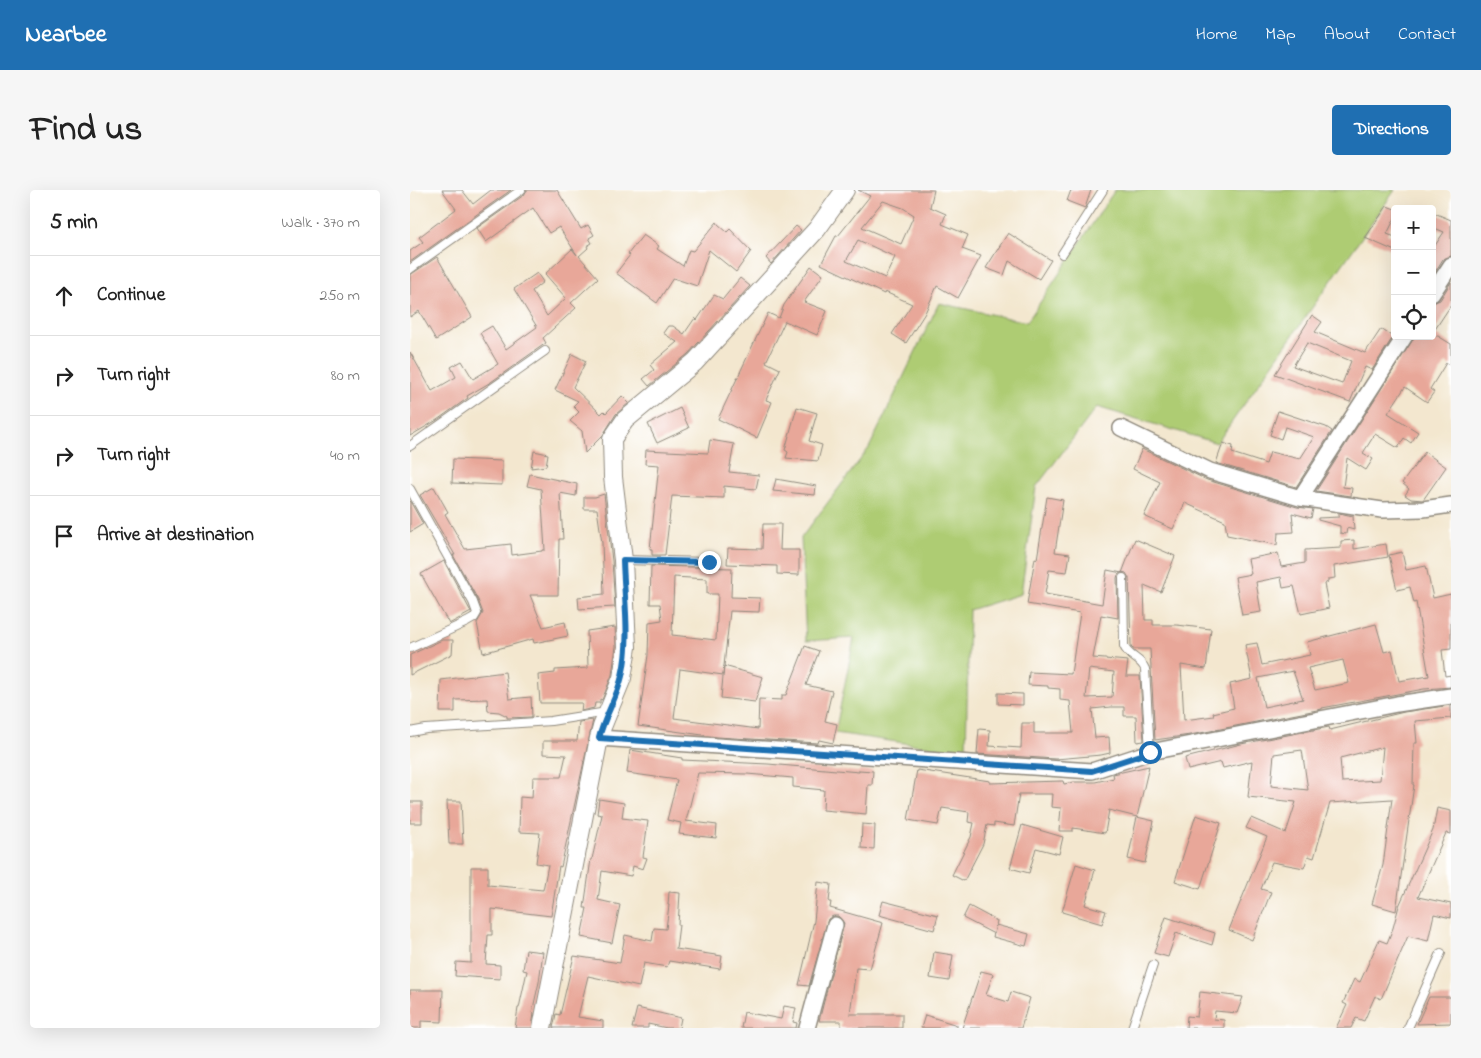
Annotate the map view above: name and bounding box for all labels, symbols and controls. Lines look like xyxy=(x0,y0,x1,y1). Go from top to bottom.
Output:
text: Nearbee xyxy=(25,18,107,53)
text: Home xyxy=(1196,22,1237,48)
text: Map xyxy=(1265,22,1296,48)
text: About xyxy=(1324,22,1370,48)
text: Contact xyxy=(1398,22,1456,48)
text: Find us xyxy=(30,105,142,156)
button: Directions xyxy=(1332,105,1451,155)
map controls xyxy=(1391,205,1436,340)
button: + xyxy=(1391,205,1436,250)
text: 5 min xyxy=(50,208,98,238)
text: Walk · 370 m xyxy=(281,211,360,235)
button: − xyxy=(1391,250,1436,295)
icon: ahead xyxy=(50,282,78,310)
text: Continue xyxy=(97,282,165,309)
text: 250 m xyxy=(320,284,360,308)
button: locate xyxy=(1391,295,1436,340)
icon: right xyxy=(50,362,78,390)
text: Turn right xyxy=(97,362,170,389)
text: 80 m xyxy=(331,364,360,388)
icon: right xyxy=(50,442,78,470)
text: Turn right xyxy=(97,442,170,469)
text: 40 m xyxy=(330,444,360,468)
icon: arrive xyxy=(50,522,78,550)
text: Arrive at destination xyxy=(97,522,254,549)
route end xyxy=(698,551,721,574)
route start xyxy=(1139,741,1162,764)

